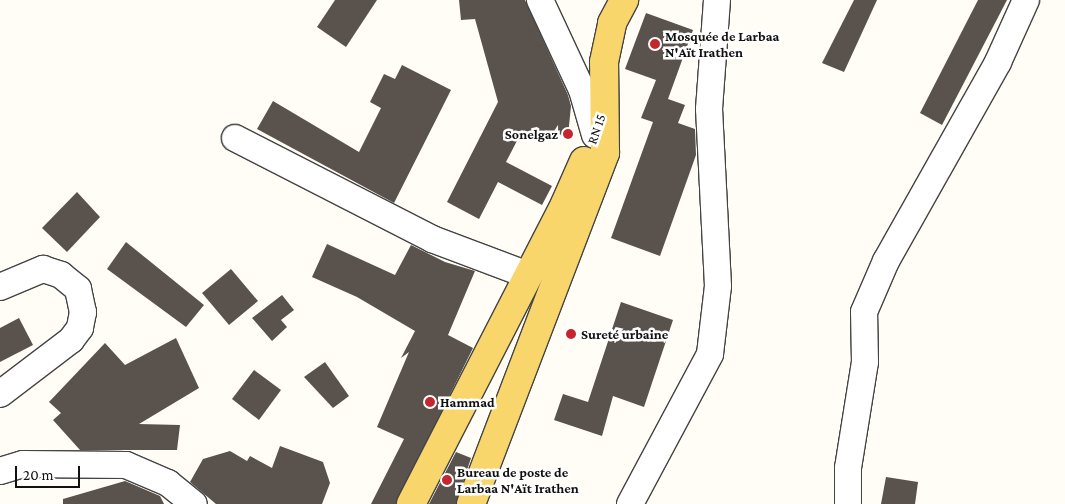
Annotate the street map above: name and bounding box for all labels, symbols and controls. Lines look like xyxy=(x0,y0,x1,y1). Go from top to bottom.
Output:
place label: Mosquée de Larbaa N'Aït Irathen xyxy=(665,28,779,60)
marker: Mosquée de Larbaa N'Aït Irathen xyxy=(649,38,661,50)
street label: RN 15 xyxy=(583,112,609,146)
place label: Sonelgaz xyxy=(505,126,558,142)
marker: Sonelgaz xyxy=(562,128,574,140)
place label: Sureté urbaine xyxy=(581,326,668,342)
marker: Sureté urbaine xyxy=(565,328,577,340)
place label: Hammad xyxy=(440,394,495,410)
marker: Hammad xyxy=(424,396,436,408)
scale bar xyxy=(18,456,82,488)
place label: Bureau de poste de Larbaa N'Aït Irathen xyxy=(457,464,579,497)
text: 20 m xyxy=(23,467,54,483)
marker: Bureau de poste de Larbaa N'Aït Irathen xyxy=(441,474,453,486)

